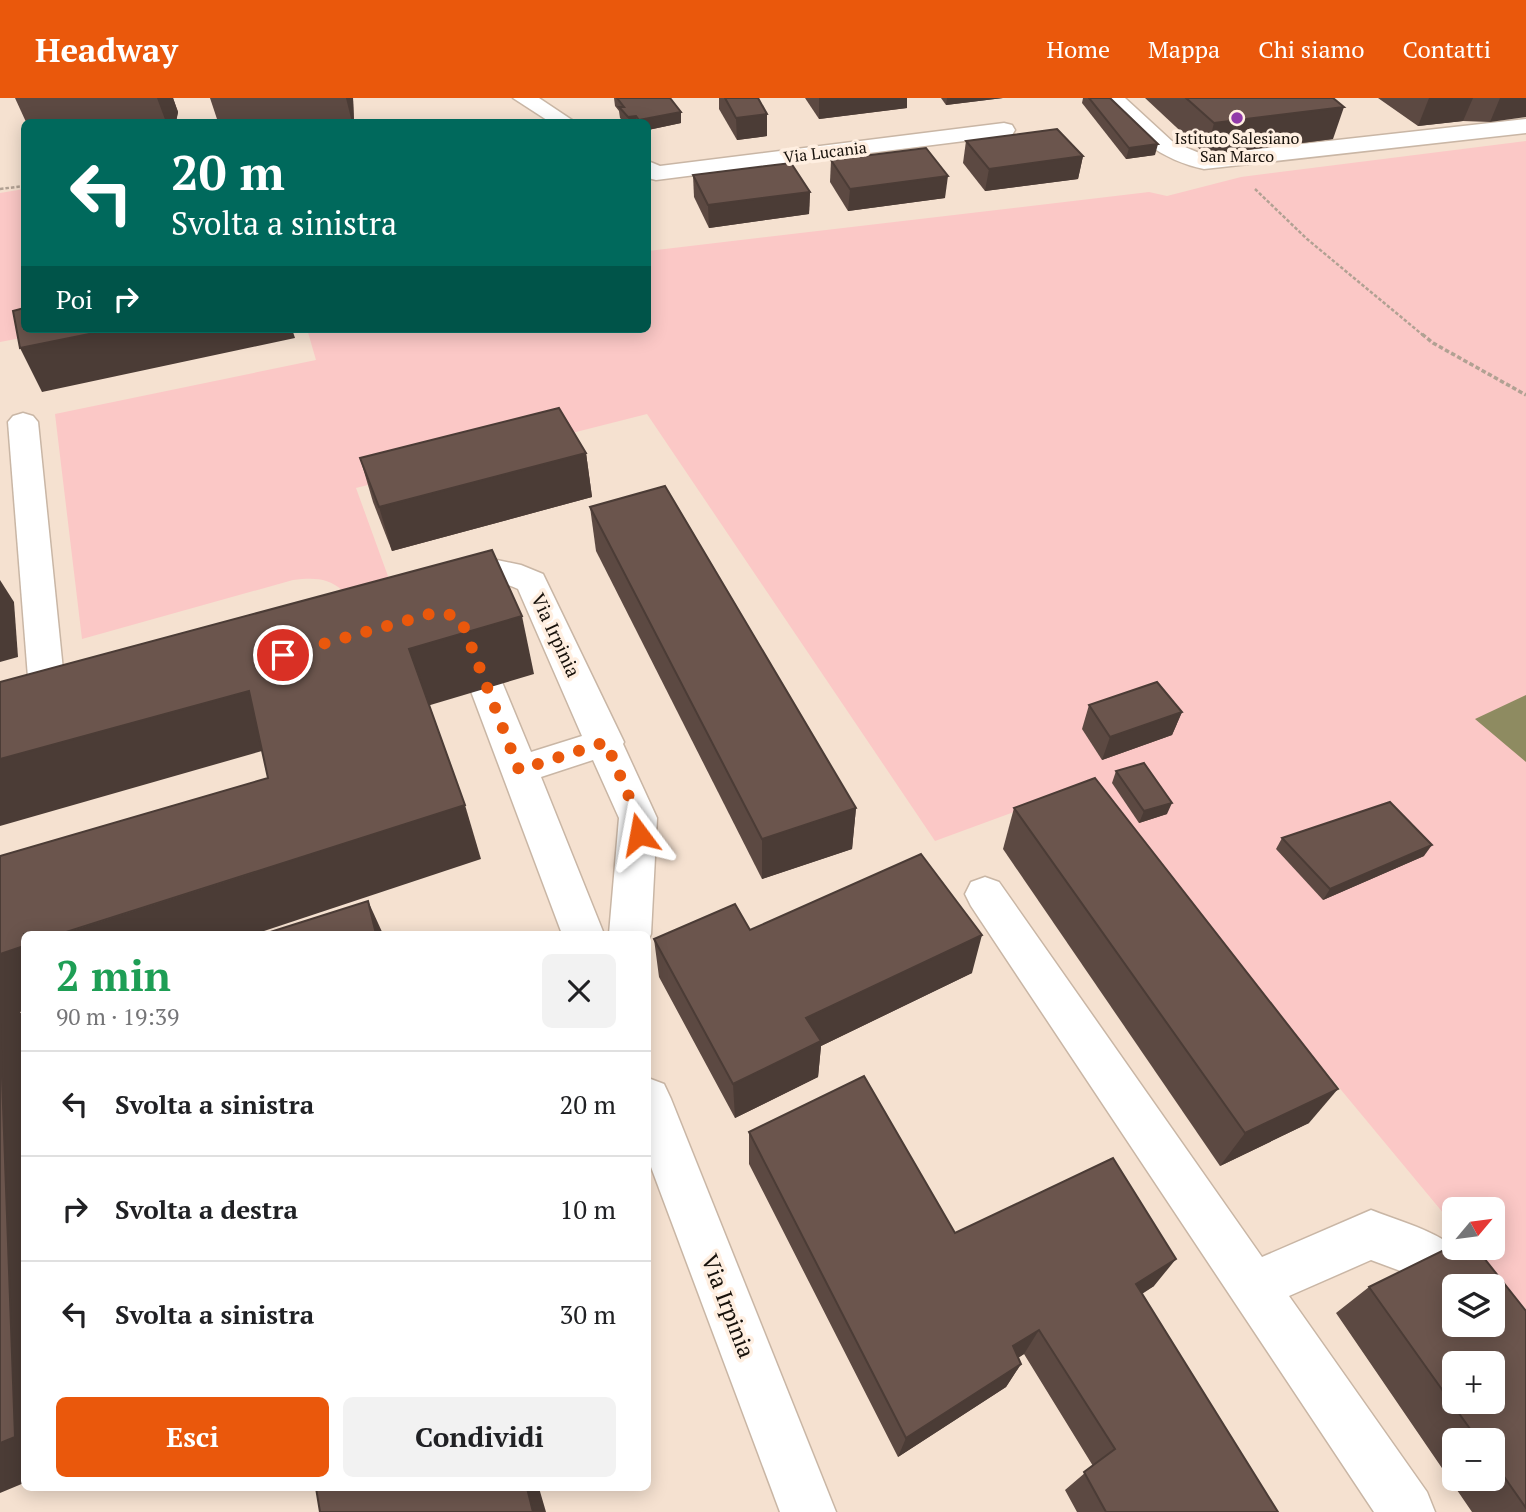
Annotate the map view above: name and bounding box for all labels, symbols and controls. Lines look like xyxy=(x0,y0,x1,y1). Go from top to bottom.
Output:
text: Headway xyxy=(35,28,178,71)
text: Home xyxy=(1046,33,1110,65)
text: Mappa xyxy=(1148,33,1220,65)
text: Chi siamo xyxy=(1258,33,1365,65)
text: Contatti xyxy=(1403,33,1491,65)
marker: Istituto Salesiano San Marco xyxy=(1229,110,1245,126)
place label: Istituto Salesiano San Marco xyxy=(1175,127,1300,167)
street label: Via Lucania xyxy=(782,136,868,168)
text: 20 m xyxy=(171,139,285,204)
icon: left xyxy=(56,147,147,238)
text: Svolta a sinistra xyxy=(171,202,397,244)
icon: right xyxy=(107,280,145,318)
text: Poi xyxy=(56,282,93,316)
street label: Via Irpinia xyxy=(526,589,587,681)
pin xyxy=(253,625,313,685)
icon: arrive xyxy=(264,636,302,674)
position arrow xyxy=(602,797,676,871)
text: 2 min xyxy=(56,947,171,1003)
button: close xyxy=(542,954,616,1028)
text: 90 m · 19:39 xyxy=(56,1001,179,1032)
icon: left xyxy=(56,1085,94,1123)
text: Svolta a sinistra xyxy=(115,1087,314,1121)
text: 20 m xyxy=(560,1087,616,1121)
icon: right xyxy=(56,1190,94,1228)
text: Svolta a destra xyxy=(115,1192,298,1226)
text: 10 m xyxy=(560,1192,616,1226)
north arrow xyxy=(1442,1197,1505,1260)
map controls xyxy=(1442,1197,1505,1491)
street label: Via Irpinia xyxy=(694,1249,763,1363)
button: layers xyxy=(1442,1274,1505,1337)
icon: left xyxy=(56,1295,94,1333)
text: Svolta a sinistra xyxy=(115,1297,314,1331)
text: 30 m xyxy=(560,1297,616,1331)
button: + xyxy=(1442,1351,1505,1414)
button: Esci xyxy=(56,1397,329,1477)
button: Condividi xyxy=(343,1397,616,1477)
button: − xyxy=(1442,1428,1505,1491)

